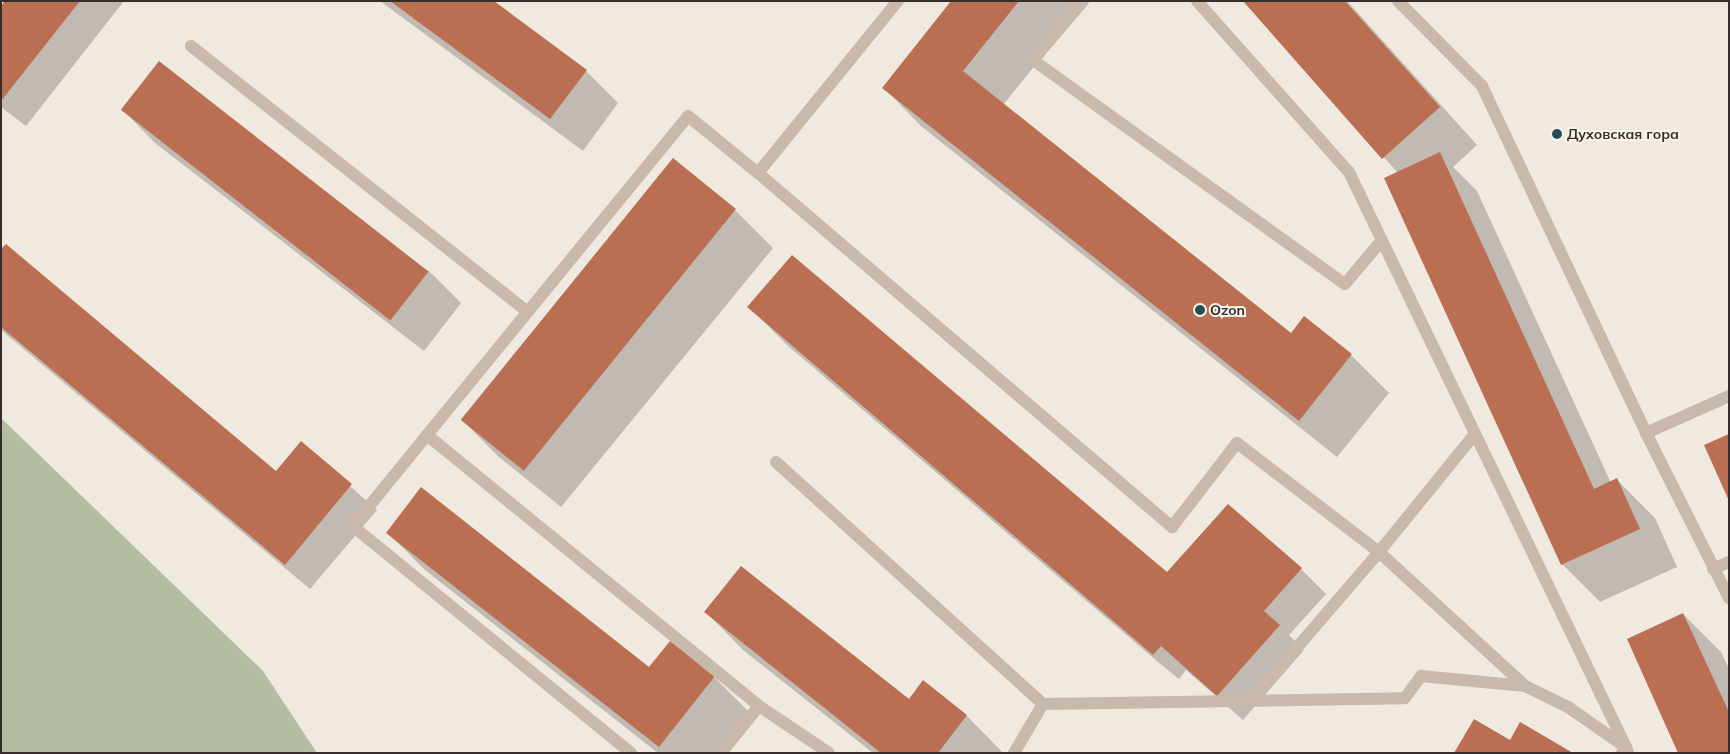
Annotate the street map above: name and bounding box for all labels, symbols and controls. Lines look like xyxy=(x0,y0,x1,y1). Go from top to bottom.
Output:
place label: Духовская гора xyxy=(1567,126,1679,142)
marker: Духовская гора xyxy=(1551,128,1563,140)
place label: Ozon xyxy=(1210,302,1245,318)
marker: Ozon xyxy=(1194,304,1206,316)

